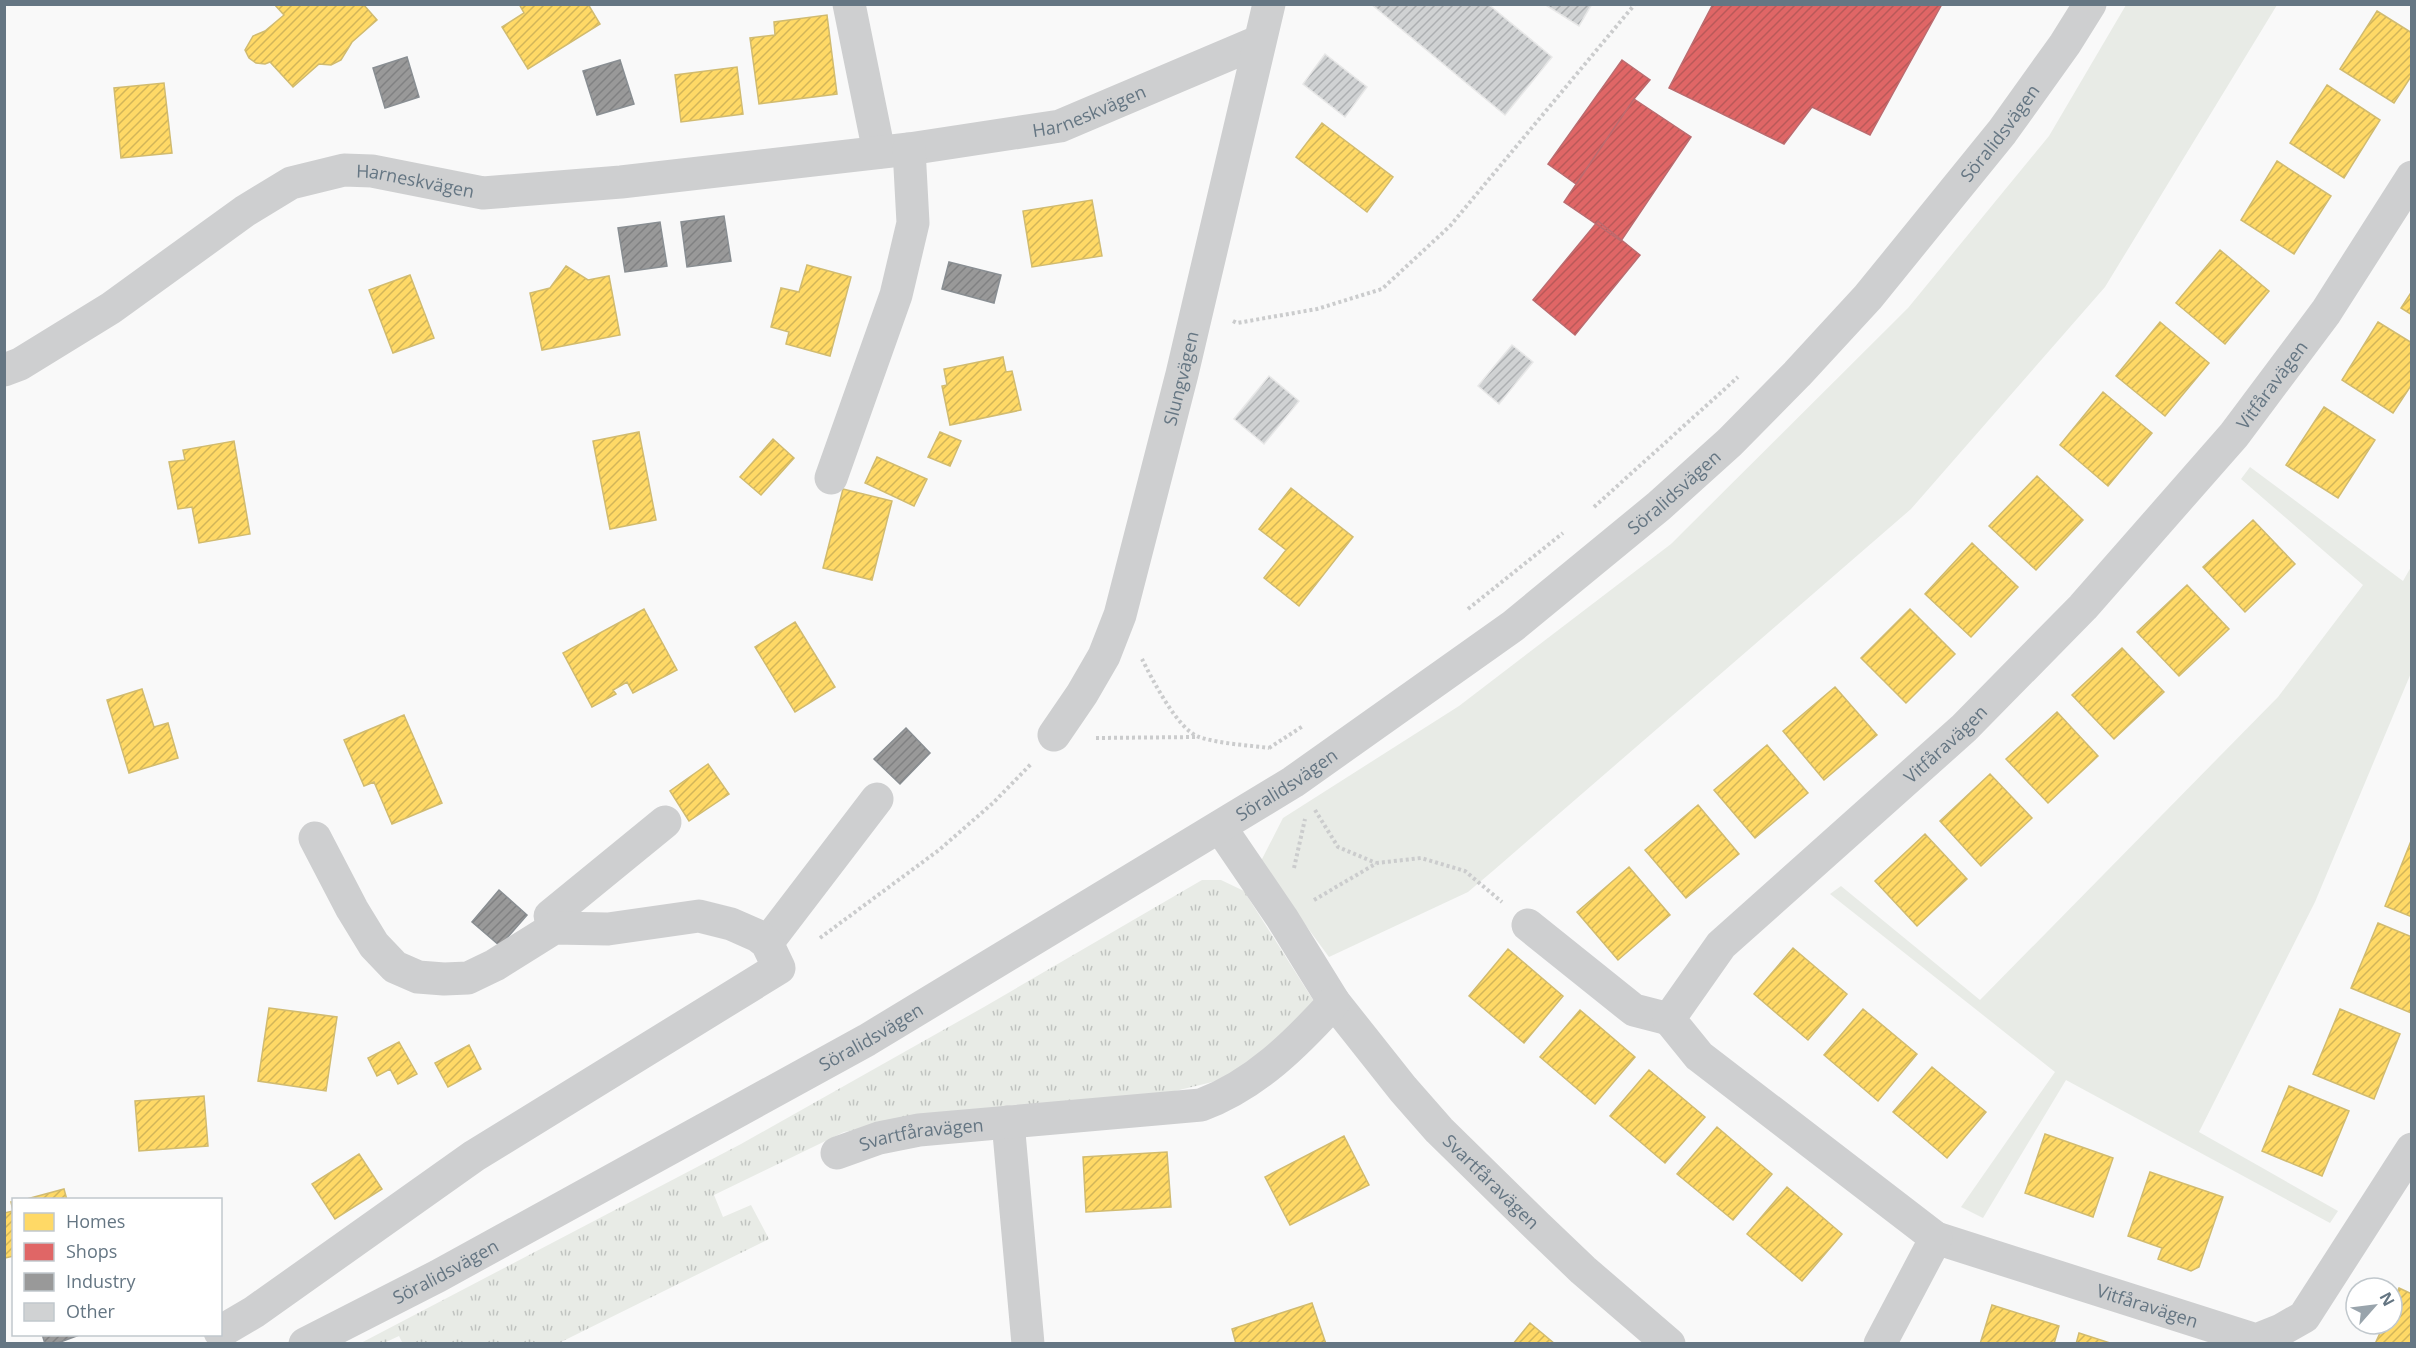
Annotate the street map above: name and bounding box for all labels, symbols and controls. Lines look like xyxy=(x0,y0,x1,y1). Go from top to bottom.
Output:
street label: Harneskvägen xyxy=(1031,79,1149,142)
street label: Söralidsvägen xyxy=(1955,79,2045,186)
street label: Harneskvägen xyxy=(356,158,476,203)
street label: Slungvägen xyxy=(1157,329,1204,428)
street label: Vitfåravägen xyxy=(2231,335,2313,434)
street label: Söralidsvägen xyxy=(1622,444,1725,539)
street label: Vitfåravägen xyxy=(1898,700,1992,788)
street label: Söralidsvägen xyxy=(1231,743,1342,826)
street label: Söralidsvägen xyxy=(814,997,927,1076)
street label: Svartfåravägen xyxy=(856,1112,984,1156)
street label: Svartfåravägen xyxy=(1438,1129,1545,1234)
legend xyxy=(12,1198,222,1336)
text: Homes xyxy=(66,1209,125,1233)
street label: Söralidsvägen xyxy=(388,1233,502,1309)
text: Shops xyxy=(66,1239,117,1263)
text: Industry xyxy=(66,1269,136,1293)
north arrow xyxy=(2344,1276,2404,1336)
street label: Vitfåravägen xyxy=(2094,1278,2201,1333)
text: N xyxy=(2374,1288,2400,1310)
text: Other xyxy=(66,1299,116,1323)

